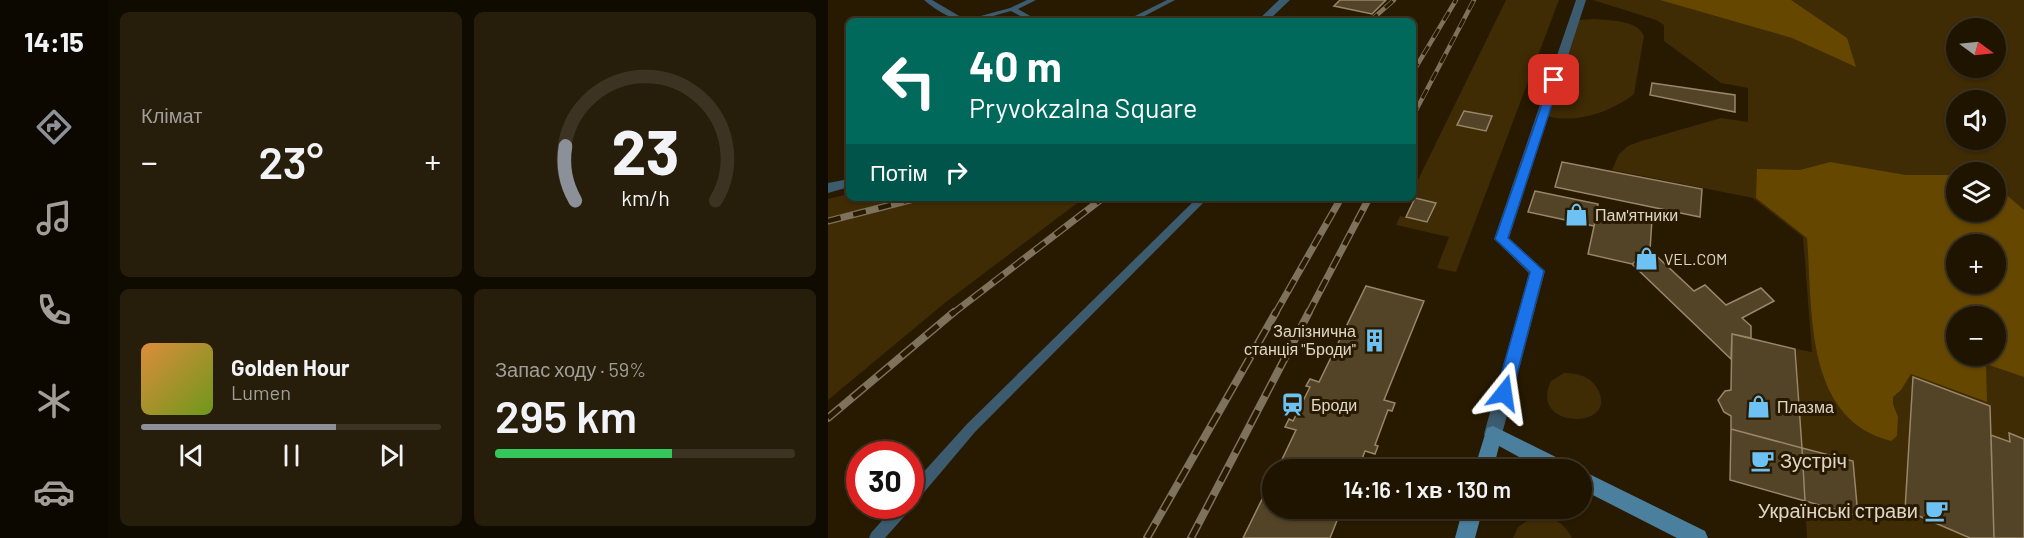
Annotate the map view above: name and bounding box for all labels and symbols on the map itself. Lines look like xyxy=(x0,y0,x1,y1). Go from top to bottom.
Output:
north arrow xyxy=(1946,18,2006,78)
pin xyxy=(1528,54,1579,105)
shop icon: Пам'ятники xyxy=(1564,202,1590,228)
place label: Пам'ятники xyxy=(1595,205,1678,224)
shop icon: VEL.COM xyxy=(1633,246,1659,272)
place label: VEL.COM xyxy=(1664,249,1728,268)
place label: Залізнична станція "Броди" xyxy=(1244,321,1356,358)
building icon: Залізнична станція "Броди" xyxy=(1361,327,1387,353)
position arrow xyxy=(1472,361,1536,425)
station icon: Броди xyxy=(1280,392,1306,418)
shop icon: Плазма xyxy=(1746,394,1772,420)
place label: Броди xyxy=(1311,395,1357,414)
place label: Плазма xyxy=(1777,397,1834,416)
speed limit sign: 30 xyxy=(846,441,924,519)
cafe icon: Зустріч xyxy=(1749,448,1775,474)
place label: Зустріч xyxy=(1780,448,1847,472)
place label: Українські страви xyxy=(1758,498,1918,522)
cafe icon: Українські страви xyxy=(1923,498,1949,524)

